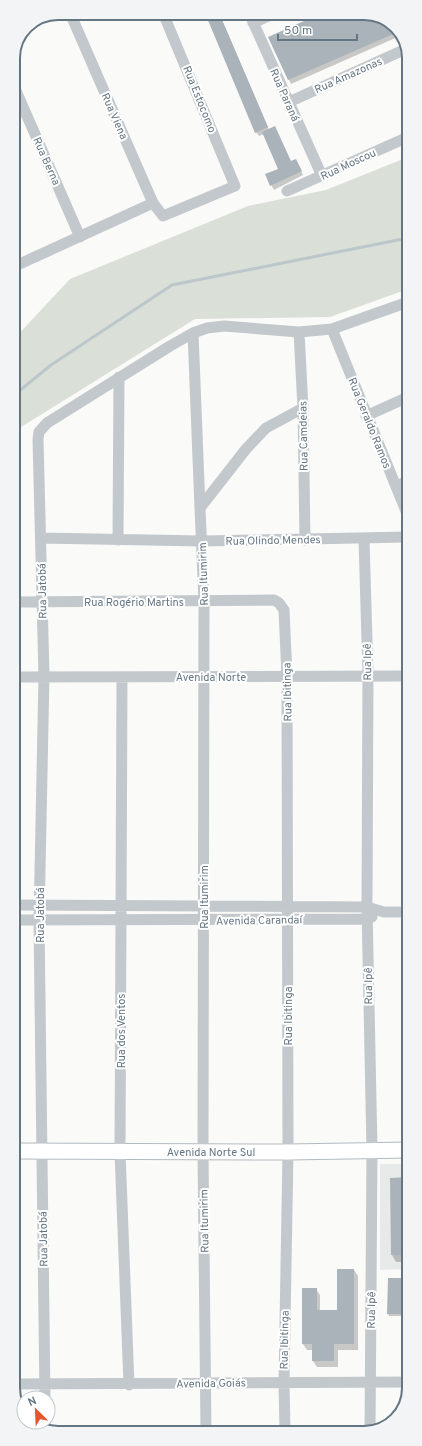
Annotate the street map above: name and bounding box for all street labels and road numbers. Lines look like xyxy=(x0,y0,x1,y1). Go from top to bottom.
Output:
street label: Rua Amazonas xyxy=(312,55,384,97)
street label: Rua Estocomo xyxy=(179,64,219,135)
street label: Rua Paraná xyxy=(266,67,302,124)
street label: Rua Viena xyxy=(98,91,131,142)
street label: Rua Berna xyxy=(29,135,63,188)
street label: Rua Moscou xyxy=(318,146,378,184)
street label: Rua Geraldo Ramos xyxy=(344,376,394,471)
street label: Rua Camdeias xyxy=(296,401,312,471)
street label: Rua Olindo Mendes xyxy=(225,533,321,549)
street label: Rua Itumirim xyxy=(196,542,212,606)
street label: Rua Jatobá xyxy=(36,563,50,619)
street label: Rua Rogério Martins xyxy=(84,596,184,610)
street label: Rua Ipê xyxy=(361,643,375,681)
street label: Rua Ibitinga xyxy=(280,662,296,722)
street label: Avenida Norte xyxy=(176,671,246,685)
street label: Rua Itumirim xyxy=(198,865,212,929)
street label: Rua Jatobá xyxy=(34,887,48,943)
street label: Avenida Carandaí xyxy=(216,913,303,929)
street label: Rua Ipê xyxy=(362,967,376,1005)
street label: Rua Ibitinga xyxy=(282,986,296,1046)
street label: Rua dos Ventos xyxy=(115,994,129,1068)
street label: Avenida Norte Sul xyxy=(167,1146,255,1160)
street label: Rua Itumirim xyxy=(197,1189,213,1253)
street label: Rua Jatobá xyxy=(37,1211,51,1267)
street label: Rua Ipê xyxy=(365,1291,379,1329)
street label: Rua Ibitinga xyxy=(277,1310,293,1370)
street label: Avenida Goiás xyxy=(176,1376,246,1392)

